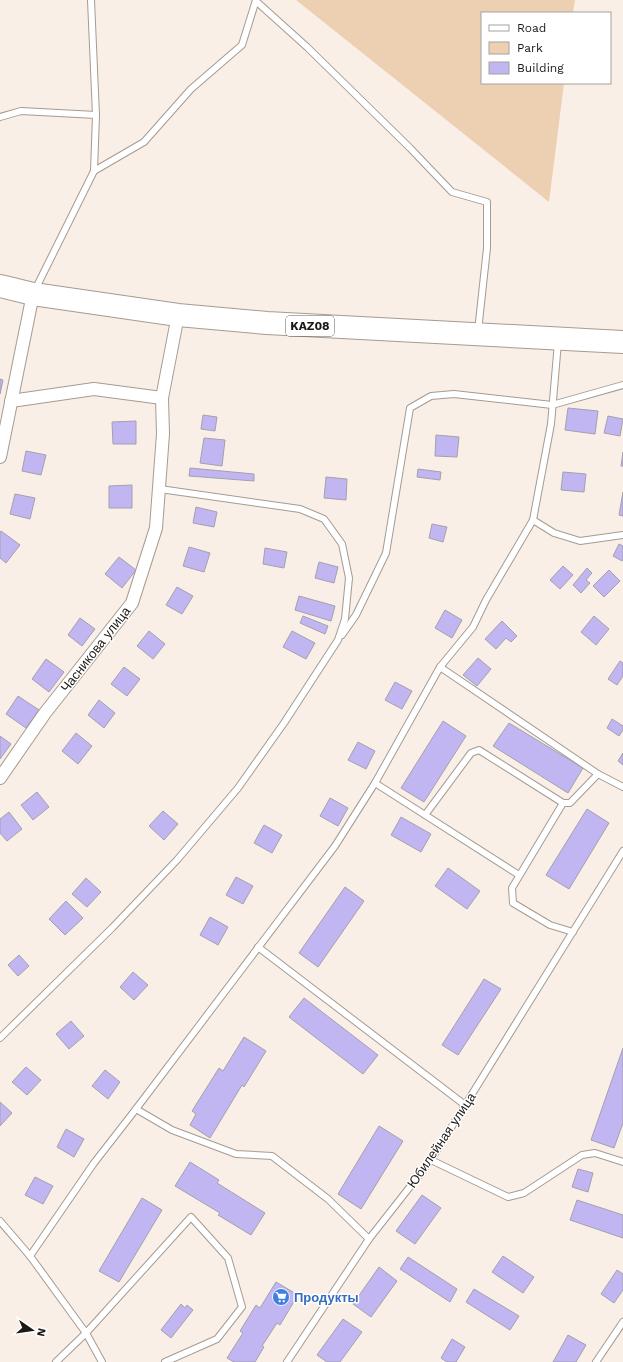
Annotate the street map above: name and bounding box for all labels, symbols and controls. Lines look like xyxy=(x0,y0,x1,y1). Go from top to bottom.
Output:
legend xyxy=(481,12,611,84)
text: Road xyxy=(517,21,546,35)
text: Park xyxy=(517,41,543,55)
text: Building xyxy=(517,61,564,75)
road number: KAZ08 xyxy=(286,316,334,336)
street label: Часникова улица xyxy=(57,603,134,695)
street label: Юбилейная улица xyxy=(404,1089,479,1191)
supermarket icon: Продукты xyxy=(271,1287,291,1307)
place label: Продукты xyxy=(294,1290,359,1305)
north arrow xyxy=(12,1310,52,1350)
text: N xyxy=(34,1327,49,1338)

